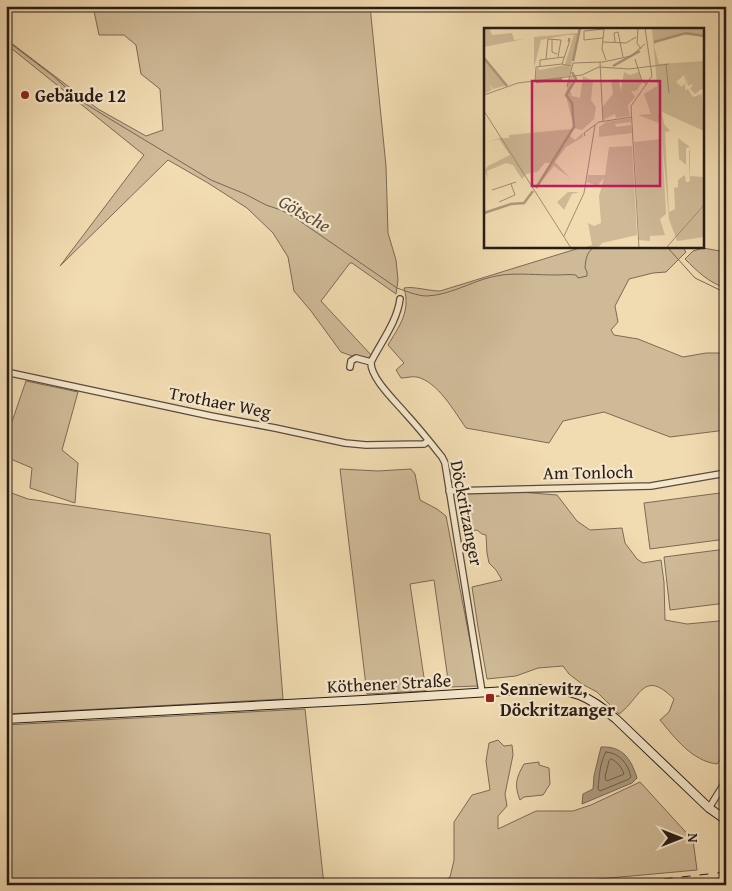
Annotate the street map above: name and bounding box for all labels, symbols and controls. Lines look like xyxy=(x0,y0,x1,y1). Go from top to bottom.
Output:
inset map xyxy=(484,28,704,248)
place label: Gebäude 12 xyxy=(35,82,126,109)
marker: Gebäude 12 xyxy=(19,89,31,101)
water label: Götsche xyxy=(274,187,336,239)
street label: Trothaer Weg xyxy=(167,379,273,425)
street label: Döckritzanger xyxy=(444,458,491,569)
street label: Am Tonloch xyxy=(543,458,633,486)
street label: Köthener Straße xyxy=(326,666,452,700)
place label: Sennewitz, Döckritzanger xyxy=(500,675,616,723)
marker: Sennewitz, Döckritzanger xyxy=(484,692,496,704)
north arrow xyxy=(654,814,704,864)
text: N xyxy=(683,833,703,843)

